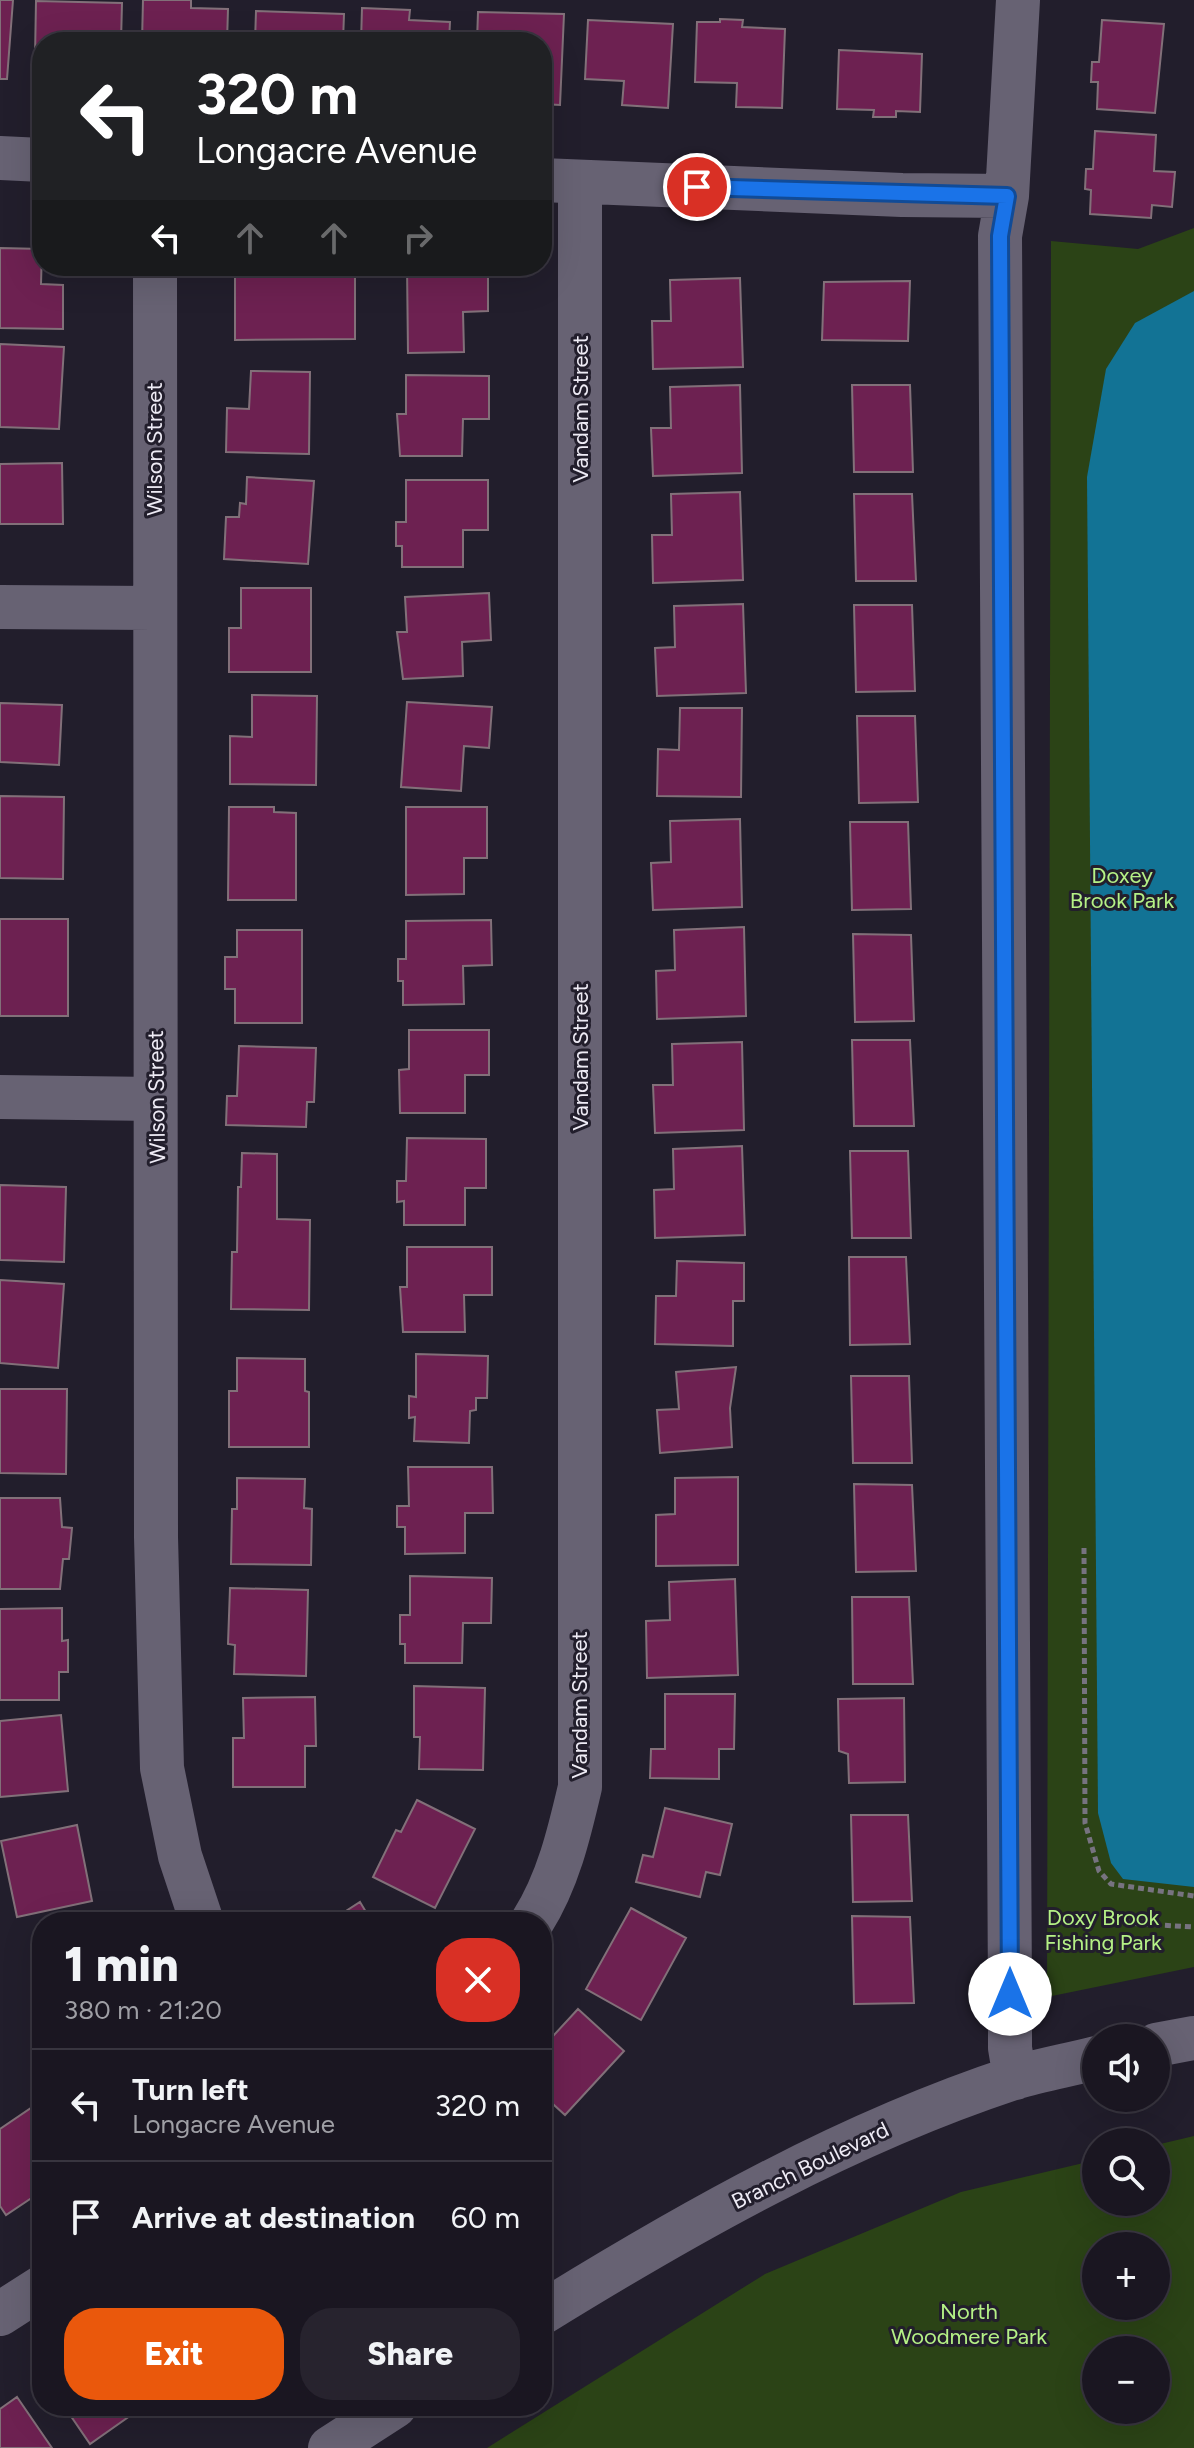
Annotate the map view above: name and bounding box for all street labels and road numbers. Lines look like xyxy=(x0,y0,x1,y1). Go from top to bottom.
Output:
street label: Vandam Street xyxy=(567,335,594,483)
street label: Wilson Street xyxy=(141,382,168,516)
street label: Vandam Street xyxy=(567,983,594,1131)
street label: Wilson Street xyxy=(142,1030,171,1164)
street label: Vandam Street xyxy=(566,1631,593,1779)
street label: Branch Boulevard xyxy=(727,2116,893,2215)

